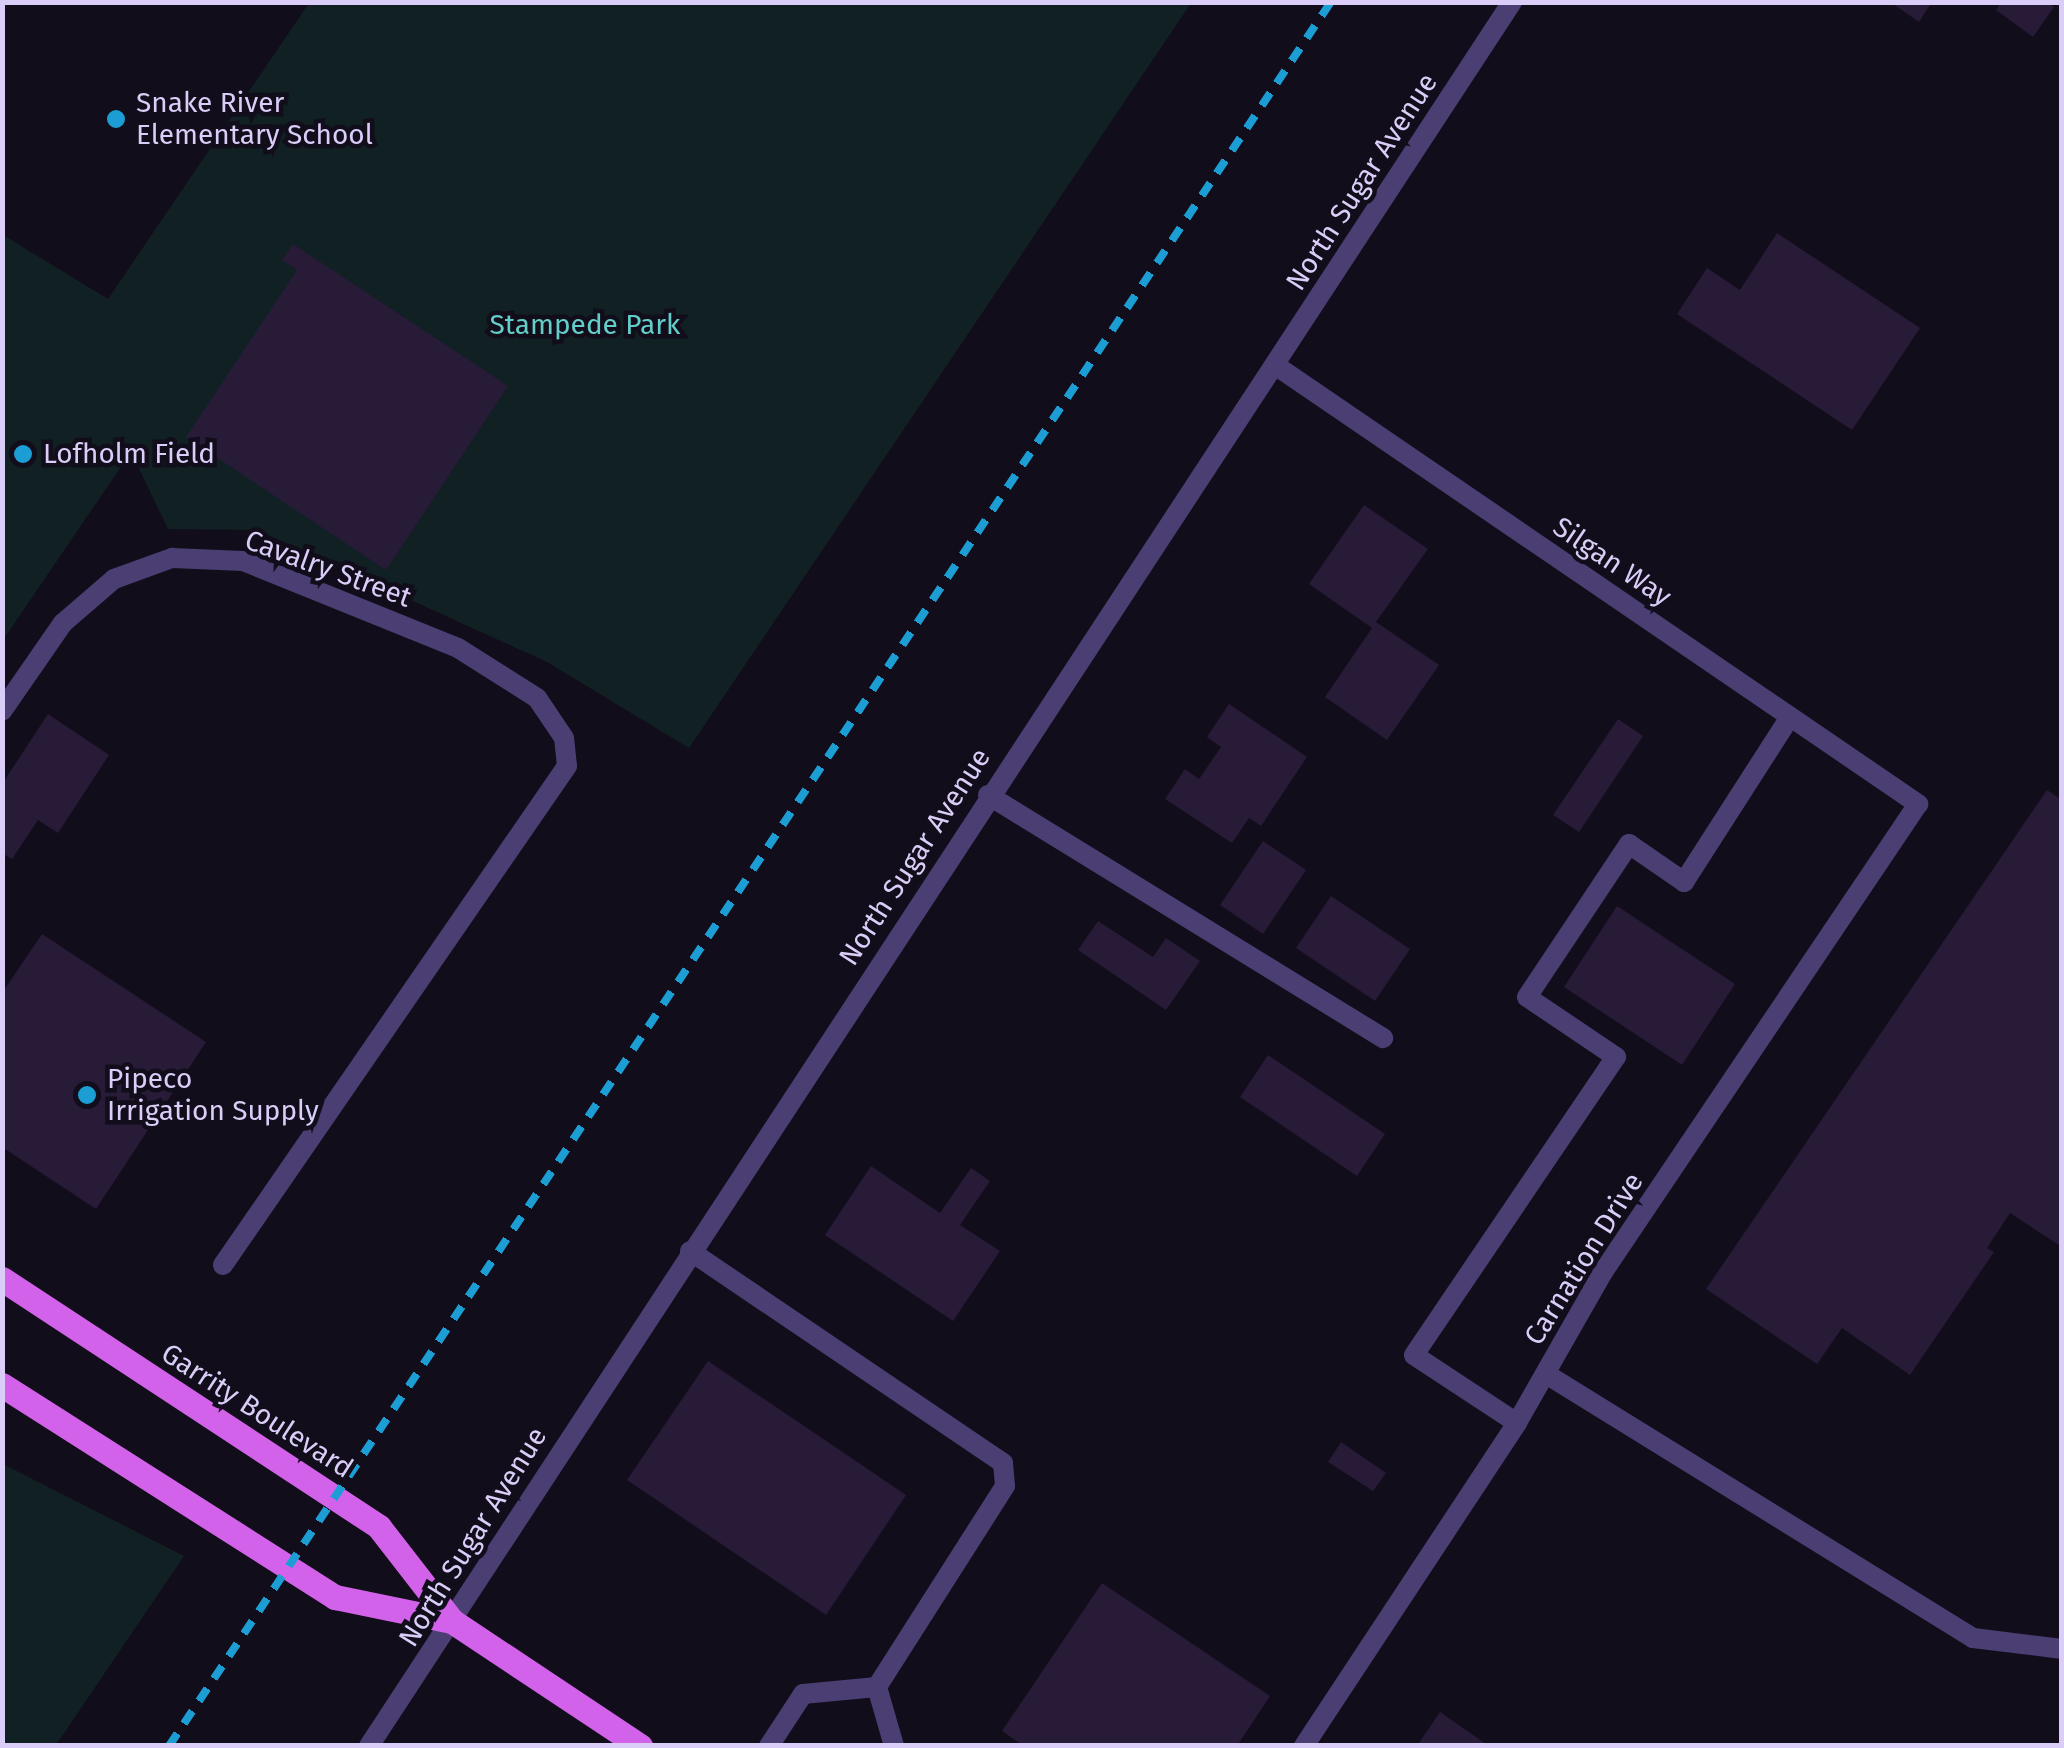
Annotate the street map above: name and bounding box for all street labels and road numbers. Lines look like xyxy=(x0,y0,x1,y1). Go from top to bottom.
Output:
street label: North Sugar Avenue xyxy=(1279,67,1445,297)
street label: Silgan Way xyxy=(1547,510,1677,614)
street label: Cavalry Street xyxy=(240,523,416,615)
street label: North Sugar Avenue xyxy=(832,742,998,972)
street label: Carnation Drive xyxy=(1518,1167,1650,1351)
street label: Garrity Boulevard xyxy=(155,1337,359,1485)
street label: North Sugar Avenue xyxy=(392,1421,554,1653)

